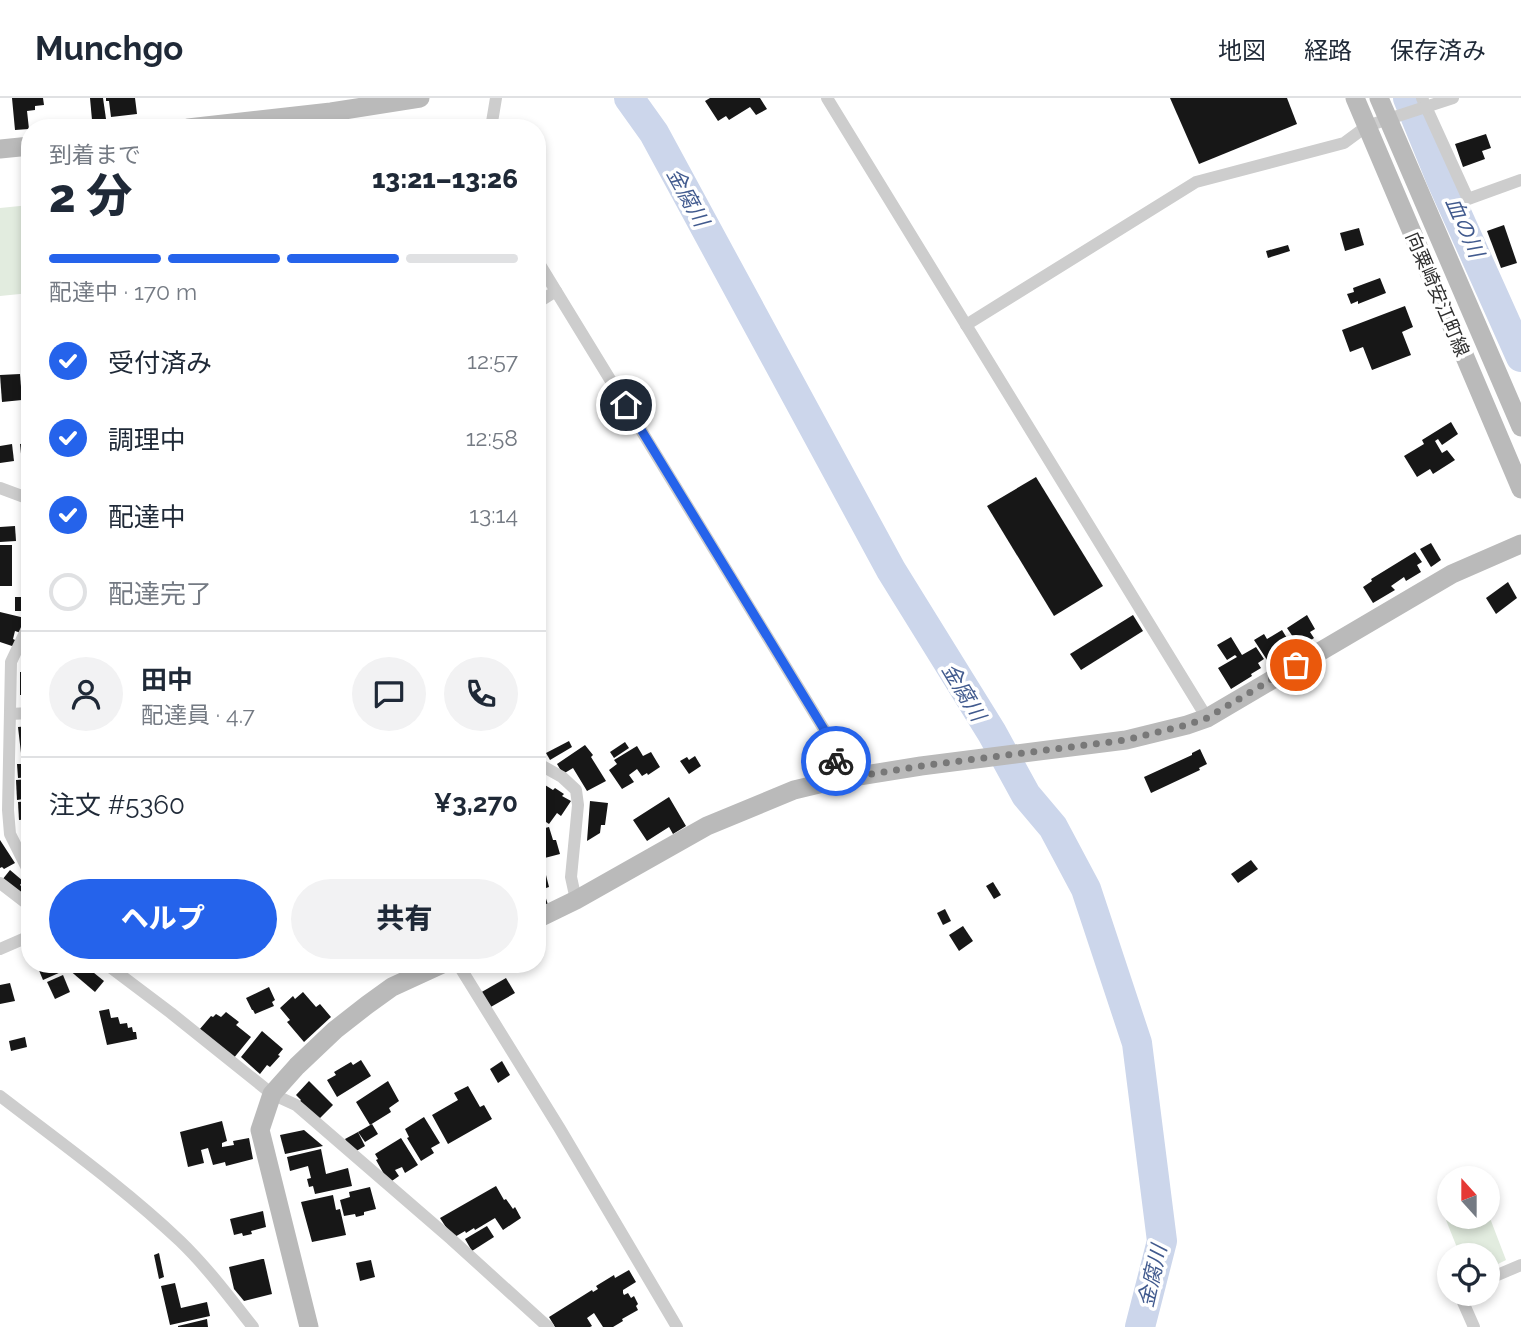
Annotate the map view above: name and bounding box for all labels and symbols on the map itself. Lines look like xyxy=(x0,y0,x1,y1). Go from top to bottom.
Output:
water label: 金腐川 xyxy=(662,163,715,232)
water label: 血の川 xyxy=(1441,193,1490,263)
street label: 向粟崎安江町線 xyxy=(1402,228,1474,360)
pin xyxy=(596,375,656,435)
pin xyxy=(1266,635,1326,695)
water label: 金腐川 xyxy=(937,659,992,727)
courier xyxy=(801,726,871,796)
north arrow xyxy=(1437,1166,1500,1228)
water label: 金腐川 xyxy=(1133,1241,1172,1310)

